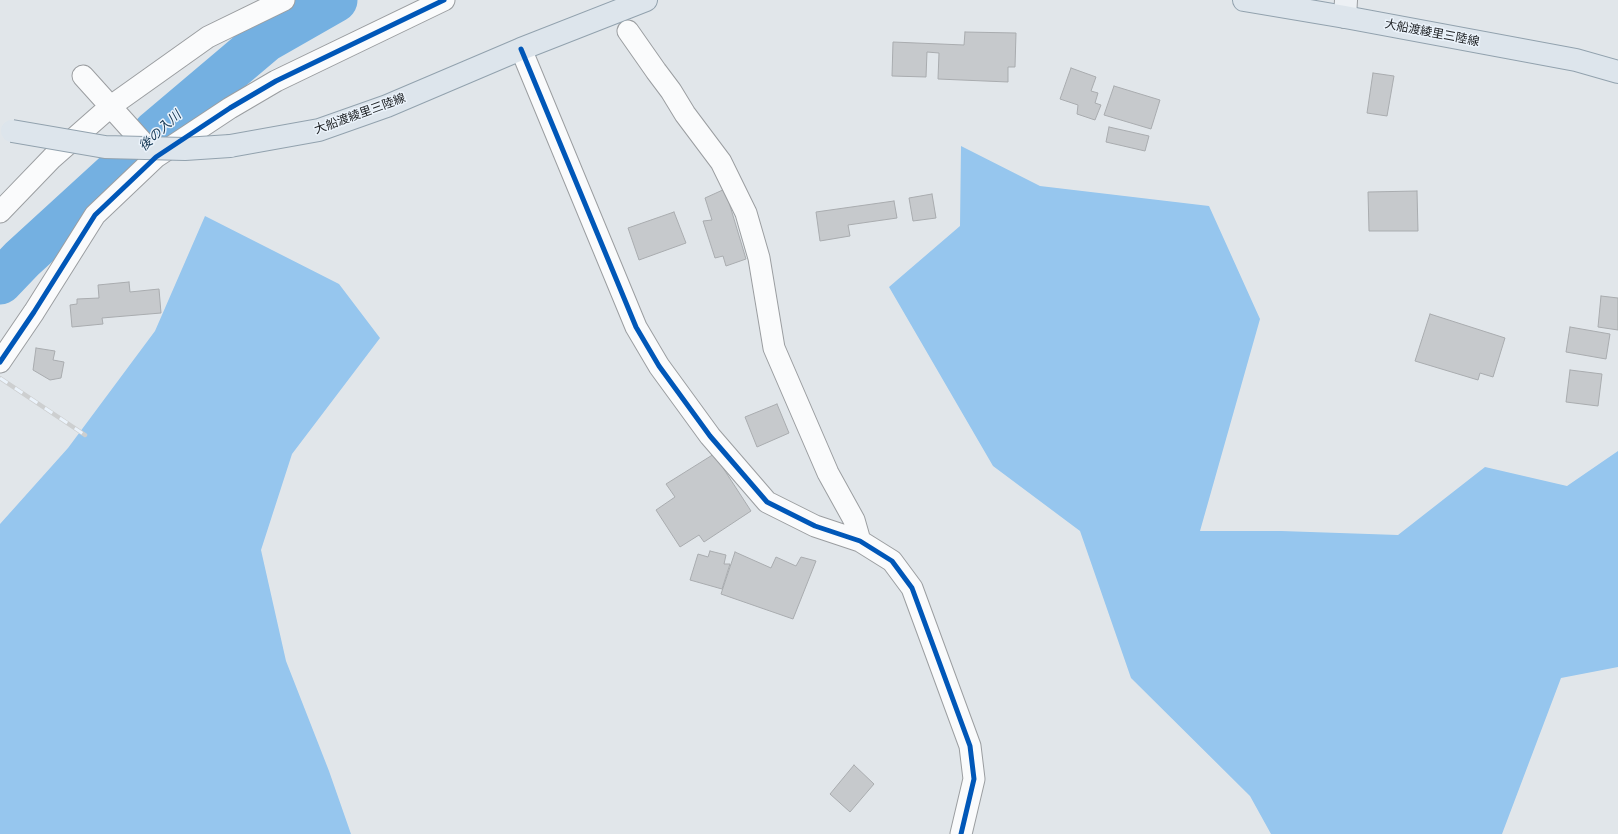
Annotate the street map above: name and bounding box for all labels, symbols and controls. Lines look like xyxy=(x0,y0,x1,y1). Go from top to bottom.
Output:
street label: 大船渡綾里三陸線 xyxy=(1384,17,1480,49)
street label: 大船渡綾里三陸線 xyxy=(312,91,408,137)
water label: 後の入川 xyxy=(136,108,184,154)

